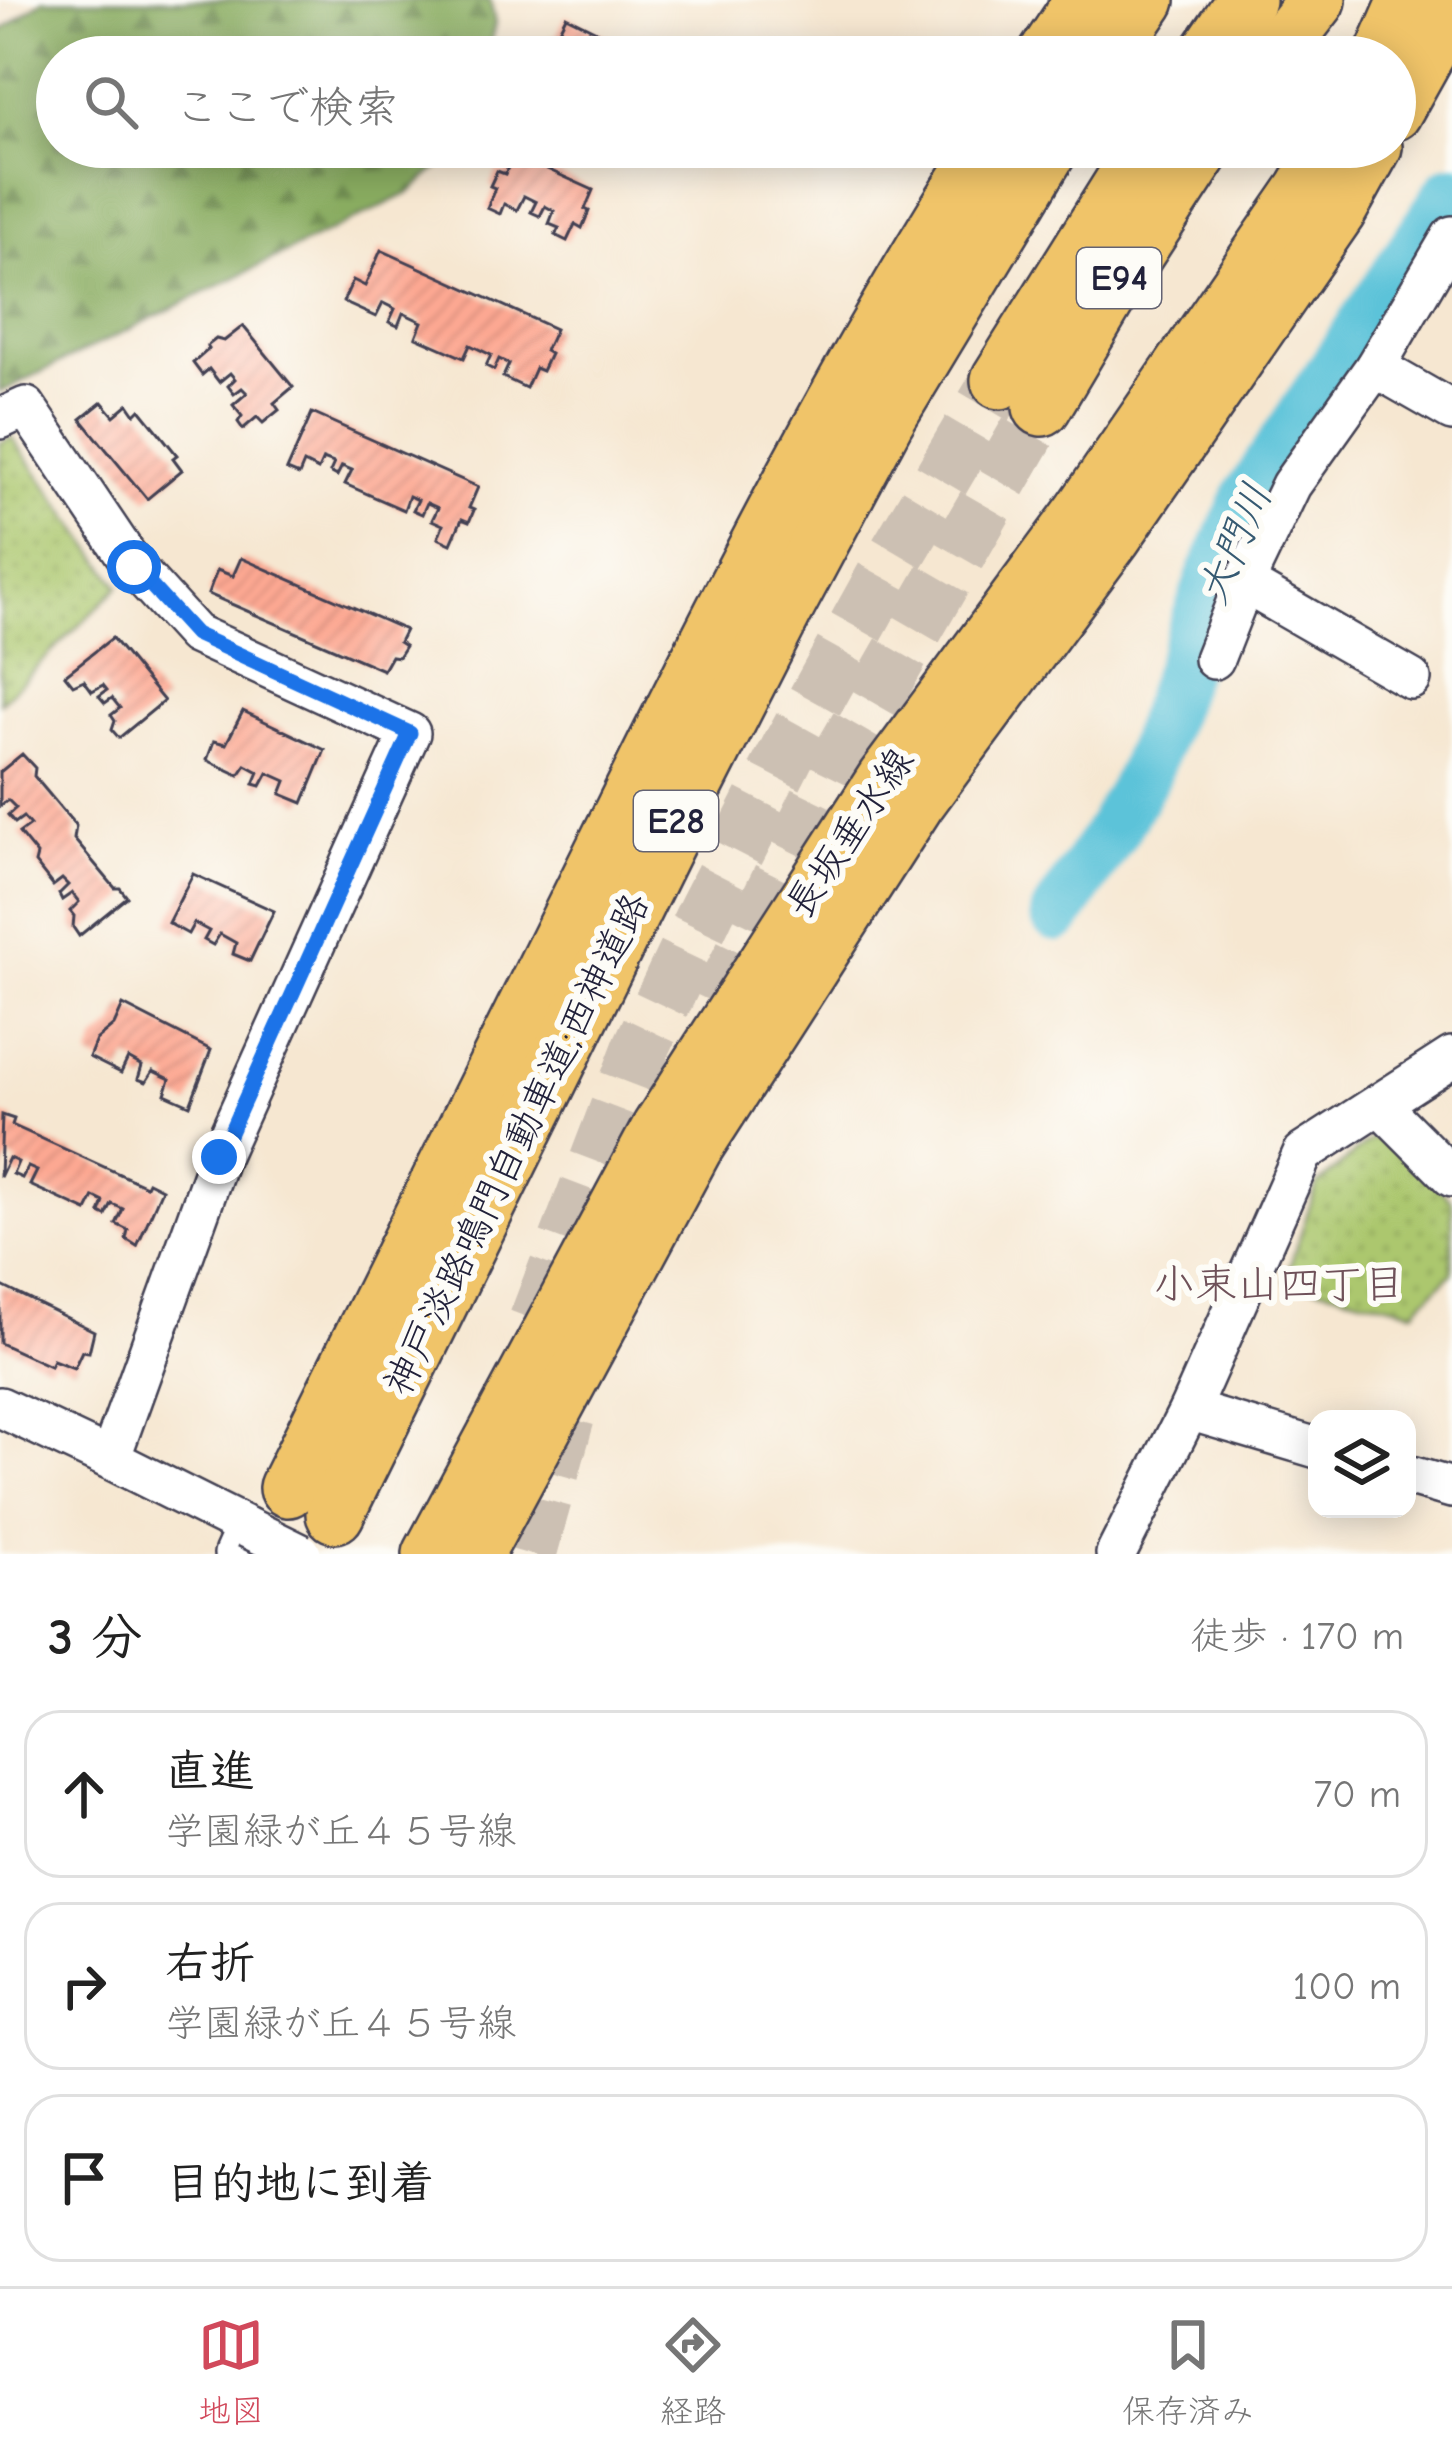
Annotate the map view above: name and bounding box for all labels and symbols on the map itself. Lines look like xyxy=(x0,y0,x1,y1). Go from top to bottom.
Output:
road number: E94 xyxy=(1077,248,1161,308)
water label: 大門川 xyxy=(1188,476,1282,612)
route start xyxy=(107,540,161,594)
street label: 長坂垂水線 xyxy=(777,740,923,926)
road number: E28 xyxy=(634,791,718,851)
street label: 神戸淡路鳴門自動車道;西神道路 xyxy=(375,885,659,1403)
route end xyxy=(192,1130,246,1184)
district label: 小束山四丁目 xyxy=(1153,1260,1405,1309)

